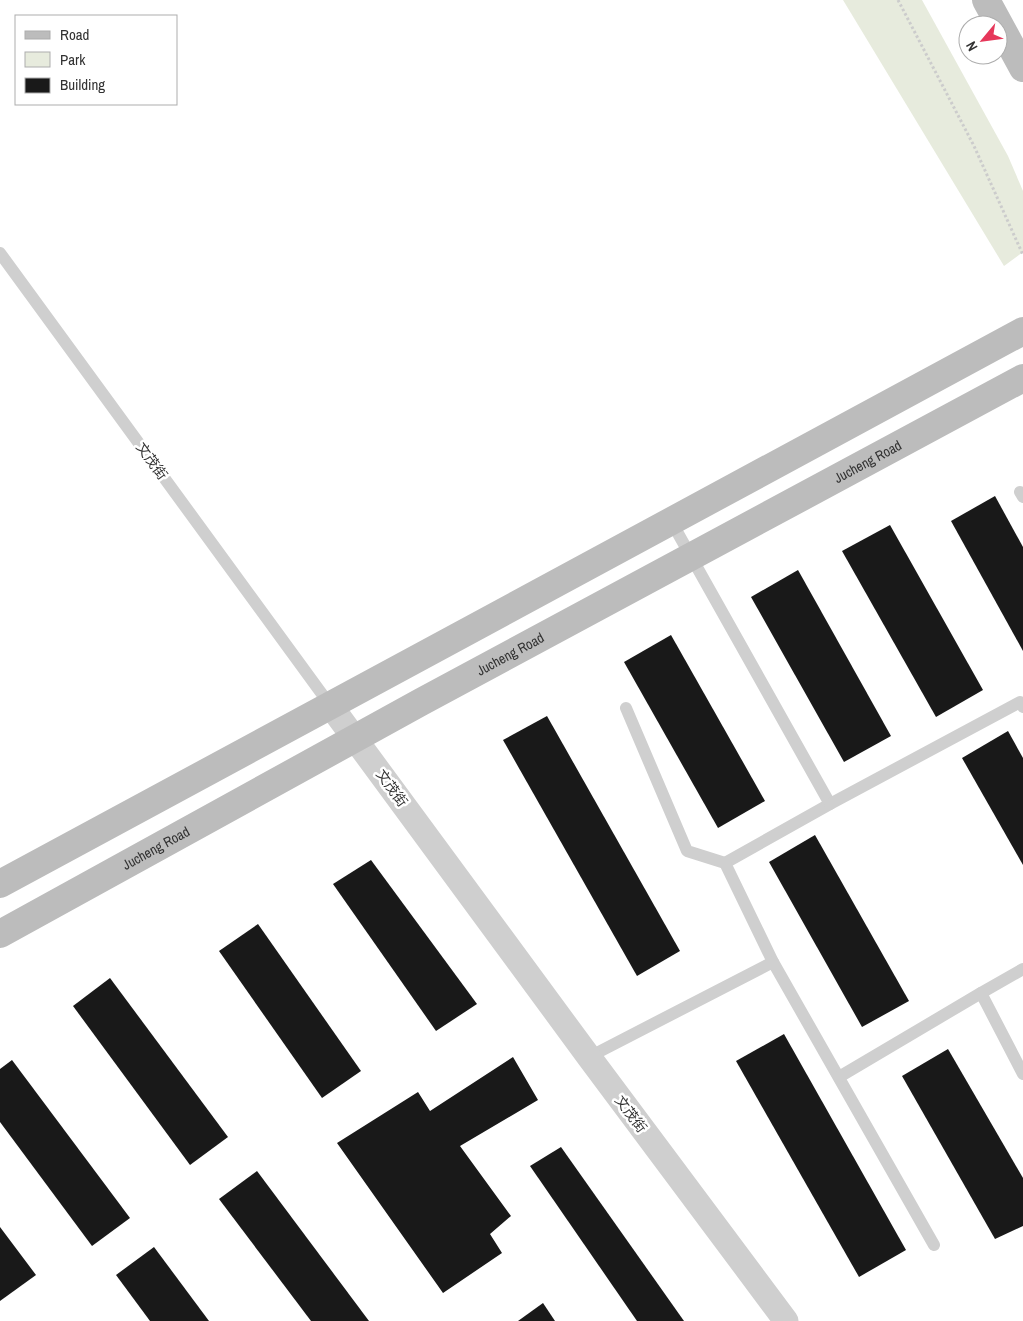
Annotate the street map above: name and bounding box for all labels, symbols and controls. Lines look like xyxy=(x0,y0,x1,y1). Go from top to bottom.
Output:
legend xyxy=(15,15,178,105)
north arrow xyxy=(958,15,1008,65)
text: Road xyxy=(60,24,89,45)
text: N xyxy=(962,38,982,54)
text: Park xyxy=(60,49,86,70)
text: Building xyxy=(60,74,105,95)
street label: Jucheng Road xyxy=(831,436,905,487)
street label: 文茂街 xyxy=(132,439,172,483)
street label: Jucheng Road xyxy=(473,628,547,679)
street label: 文茂街 xyxy=(372,766,412,810)
street label: Jucheng Road xyxy=(119,822,193,874)
street label: 文茂街 xyxy=(611,1092,651,1136)

